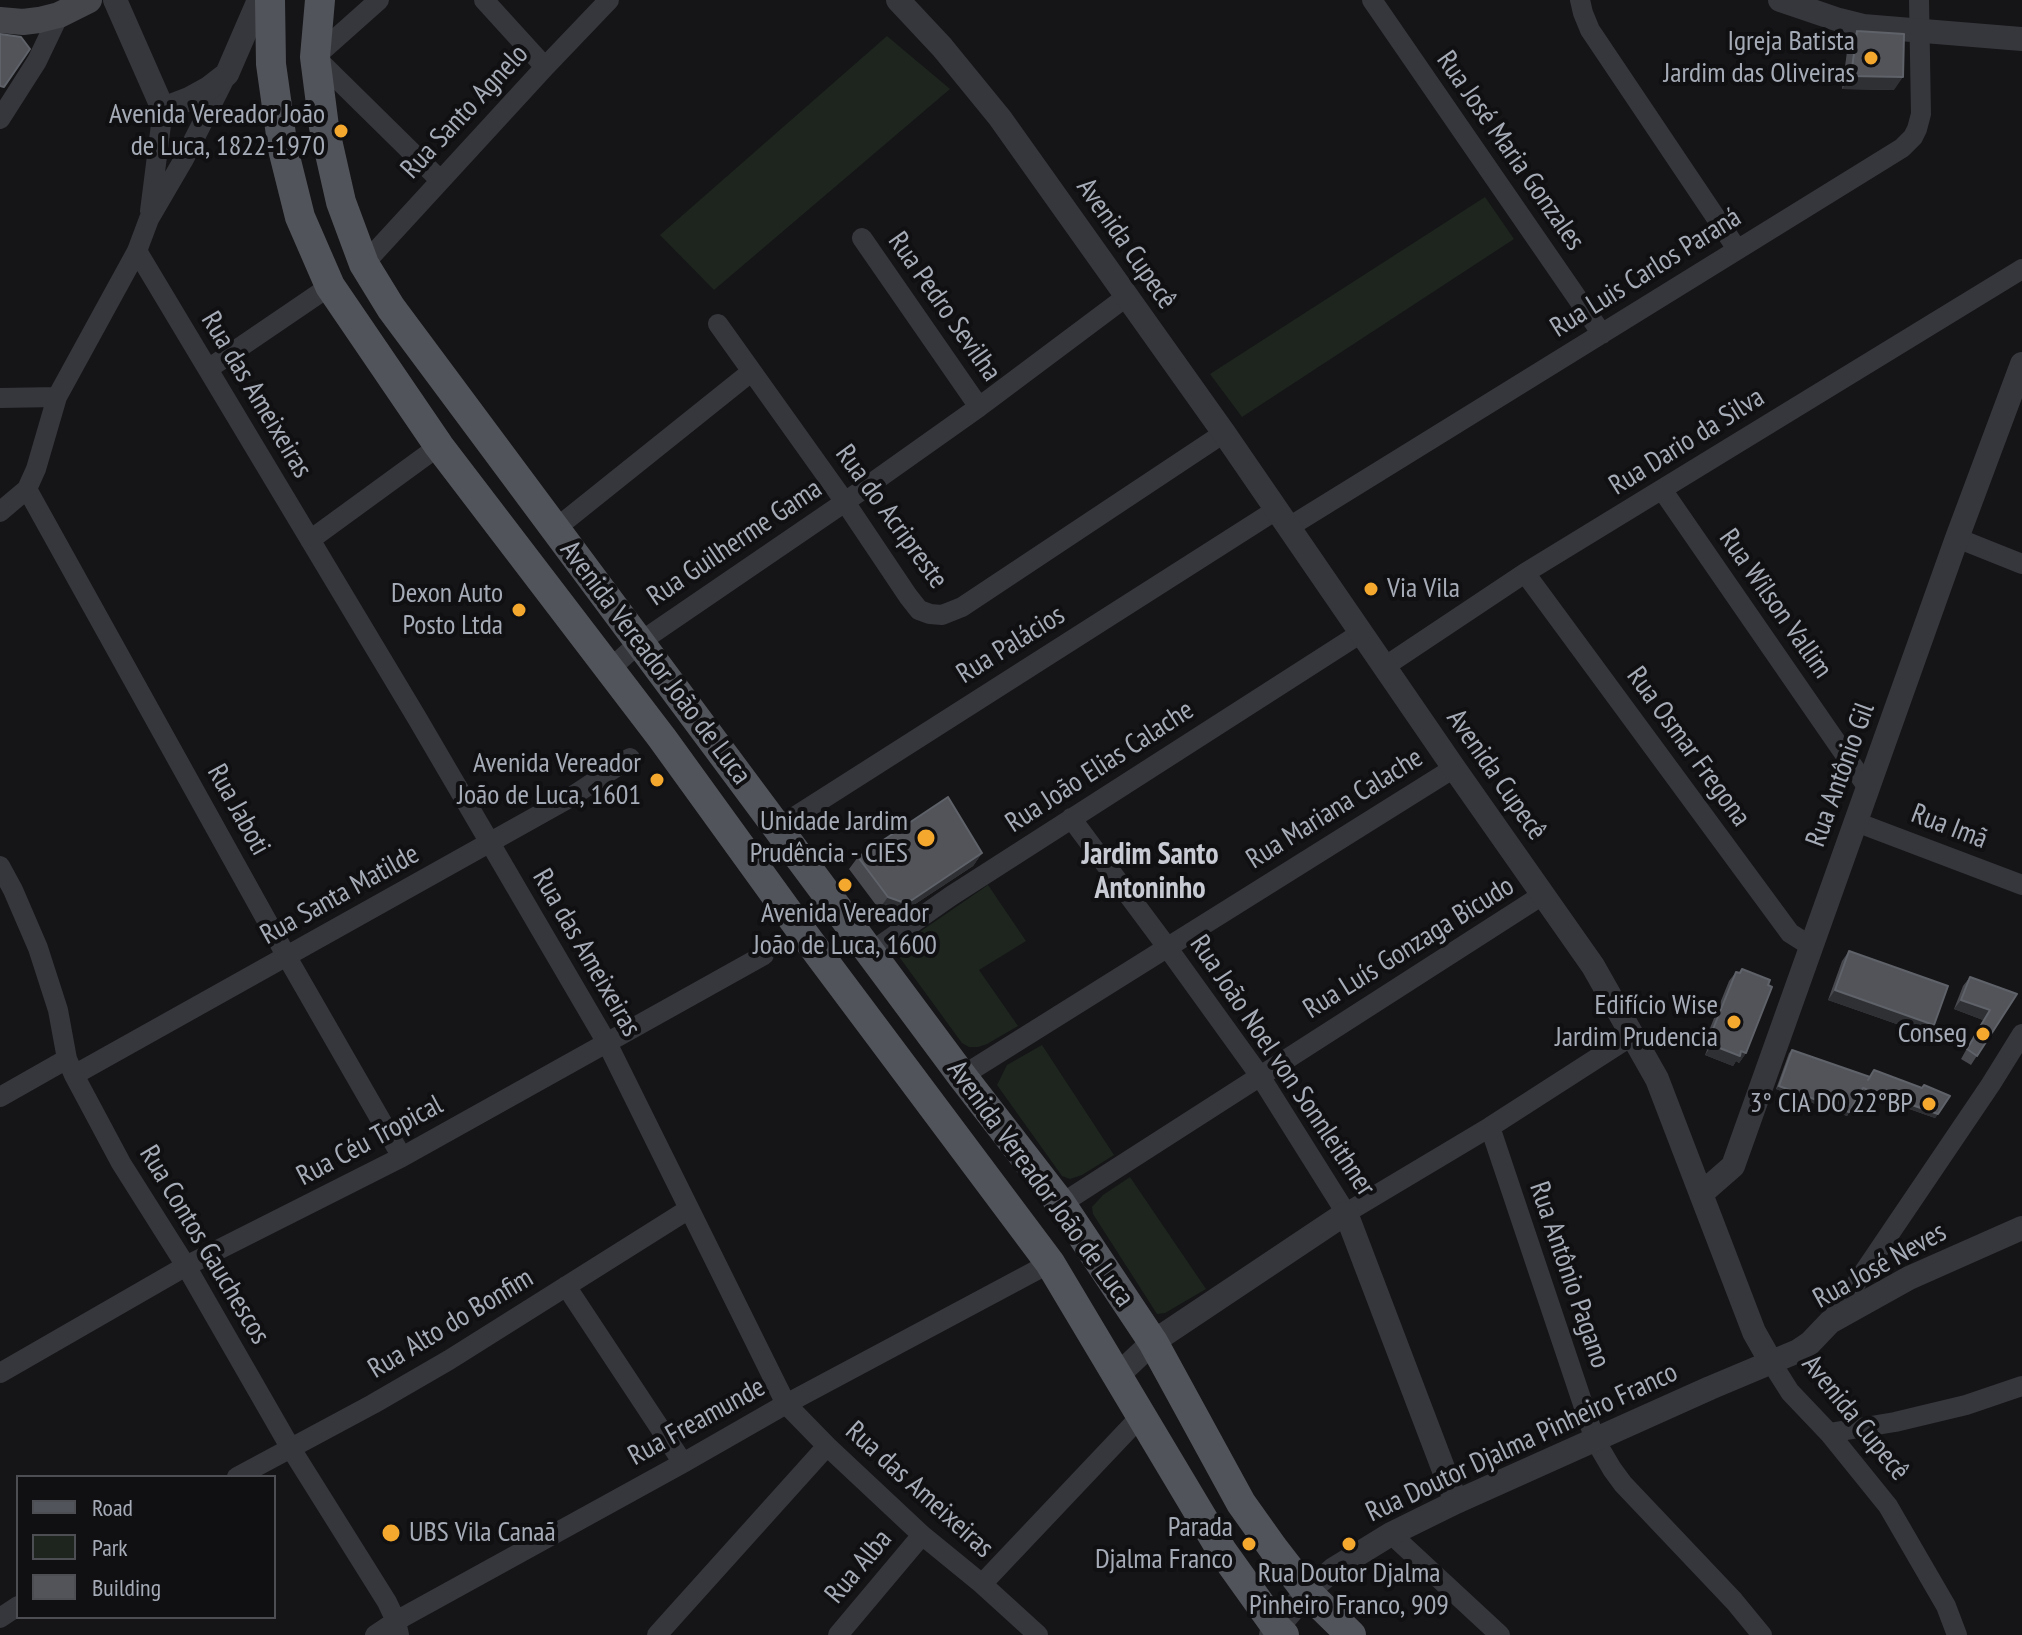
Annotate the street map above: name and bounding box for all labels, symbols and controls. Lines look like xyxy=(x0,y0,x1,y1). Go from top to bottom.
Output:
place label: Igreja Batista Jardim das Oliveiras xyxy=(1663,25,1855,91)
street label: Rua Santo Agnelo xyxy=(394,38,536,186)
street label: Rua José Maria Gonzales xyxy=(1429,45,1591,257)
marker: Igreja Batista Jardim das Oliveiras xyxy=(1862,49,1880,67)
place label: Avenida Vereador João de Luca, 1822-1970 xyxy=(109,98,325,164)
marker: Avenida Vereador João de Luca, 1822-1970 xyxy=(332,122,350,140)
street label: Avenida Cupecê xyxy=(1069,172,1183,316)
street label: Rua Luis Carlos Paraná xyxy=(1545,201,1747,345)
street label: Rua Pedro Sevilha xyxy=(880,226,1008,388)
street label: Rua das Ameixeiras xyxy=(193,306,319,484)
street label: Rua Dario da Silva xyxy=(1603,381,1771,503)
street label: Rua do Acripreste xyxy=(828,439,954,595)
street label: Rua Guilherme Gama xyxy=(641,472,829,614)
street label: Rua Wilson Vallim xyxy=(1711,523,1839,685)
street label: Avenida Vereador João de Luca xyxy=(552,535,758,791)
place label: Via Vila xyxy=(1387,572,1460,606)
place label: Dexon Auto Posto Ltda xyxy=(391,577,503,643)
marker: Via Vila xyxy=(1362,580,1380,598)
street label: Rua Palácios xyxy=(951,599,1071,691)
marker: Dexon Auto Posto Ltda xyxy=(510,601,528,619)
street label: Rua Osmar Fregona xyxy=(1619,661,1757,833)
street label: Rua João Elias Calache xyxy=(1000,694,1200,840)
street label: Rua Antônio Gil xyxy=(1799,698,1883,852)
street label: Avenida Cupecê xyxy=(1439,703,1553,847)
street label: Rua Mariana Calache xyxy=(1241,741,1429,877)
place label: Avenida Vereador João de Luca, 1601 xyxy=(457,747,641,813)
street label: Rua Jaboti xyxy=(199,759,277,861)
marker: Avenida Vereador João de Luca, 1601 xyxy=(648,771,666,789)
street label: Rua Imã xyxy=(1906,797,1992,857)
place label: Unidade Jardim Prudência - CIES xyxy=(750,805,908,871)
marker: Unidade Jardim Prudência - CIES xyxy=(915,827,937,849)
district label: Jardim Santo Antoninho xyxy=(1081,837,1219,908)
street label: Rua Santa Matilde xyxy=(255,838,425,952)
street label: Rua das Ameixeiras xyxy=(525,863,647,1043)
street label: Rua Luís Gonzaga Bicudo xyxy=(1298,870,1520,1026)
marker: Avenida Vereador João de Luca, 1600 xyxy=(836,876,854,894)
place label: Avenida Vereador João de Luca, 1600 xyxy=(753,897,937,963)
street label: Rua João Noel von Sonnleithner xyxy=(1182,929,1382,1203)
place label: Edifício Wise Jardim Prudencia xyxy=(1555,989,1718,1055)
marker: Edifício Wise Jardim Prudencia xyxy=(1725,1013,1743,1031)
place label: Conseg xyxy=(1898,1017,1967,1051)
marker: Conseg xyxy=(1974,1025,1992,1043)
street label: Avenida Vereador João de Luca xyxy=(939,1054,1141,1314)
place label: 3° CIA DO 22°BP xyxy=(1750,1087,1913,1121)
street label: Rua Céu Tropical xyxy=(291,1089,449,1193)
marker: 3° CIA DO 22°BP xyxy=(1920,1095,1938,1113)
street label: Rua Contos Gauchescos xyxy=(131,1140,277,1350)
street label: Rua Antônio Pagano xyxy=(1521,1177,1617,1373)
street label: Rua José Neves xyxy=(1808,1216,1952,1316)
street label: Rua Alto do Bonfim xyxy=(363,1262,539,1386)
street label: Avenida Cupecê xyxy=(1794,1349,1916,1487)
street label: Rua Doutor Djalma Pinheiro Franco xyxy=(1361,1356,1683,1530)
street label: Rua Freamunde xyxy=(623,1371,771,1473)
street label: Rua das Ameixeiras xyxy=(838,1415,1000,1565)
legend xyxy=(16,1475,276,1619)
text: Road xyxy=(92,1492,133,1523)
place label: Parada Djalma Franco xyxy=(1095,1511,1233,1577)
place label: UBS Vila Canaã xyxy=(409,1516,556,1550)
marker: UBS Vila Canaã xyxy=(380,1522,402,1544)
street label: Rua Alba xyxy=(819,1523,899,1611)
text: Park xyxy=(92,1532,128,1563)
marker: Parada Djalma Franco xyxy=(1240,1535,1258,1553)
marker: Rua Doutor Djalma Pinheiro Franco, 909 xyxy=(1340,1535,1358,1553)
place label: Rua Doutor Djalma Pinheiro Franco, 909 xyxy=(1249,1557,1449,1623)
text: Building xyxy=(92,1572,161,1603)

